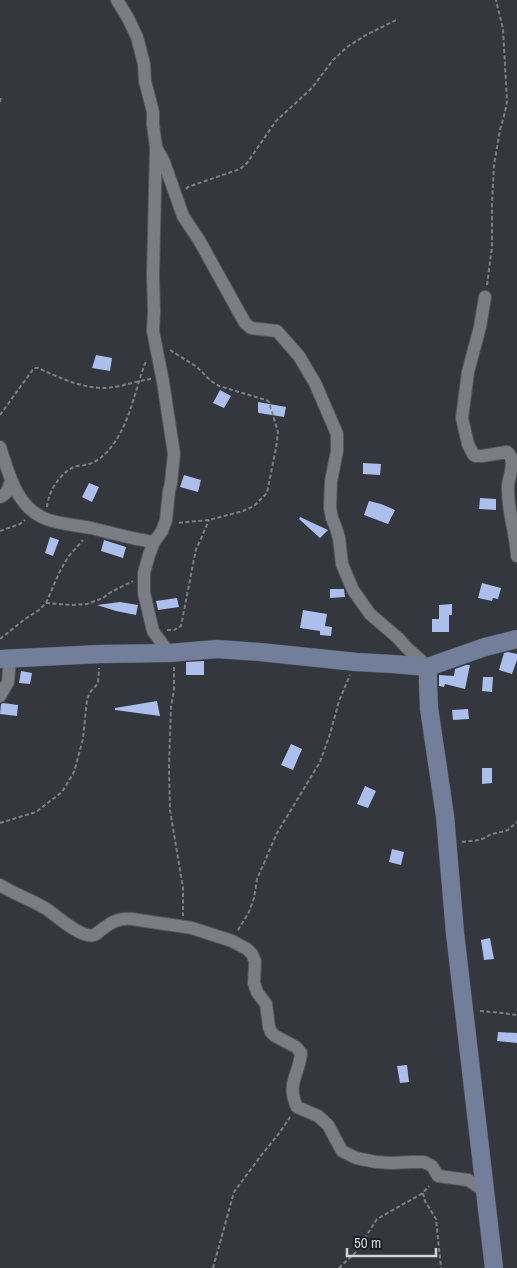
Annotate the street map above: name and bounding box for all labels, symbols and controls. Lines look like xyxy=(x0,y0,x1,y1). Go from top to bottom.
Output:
scale bar xyxy=(347,1226,436,1258)
text: 50 m xyxy=(354,1232,381,1253)

